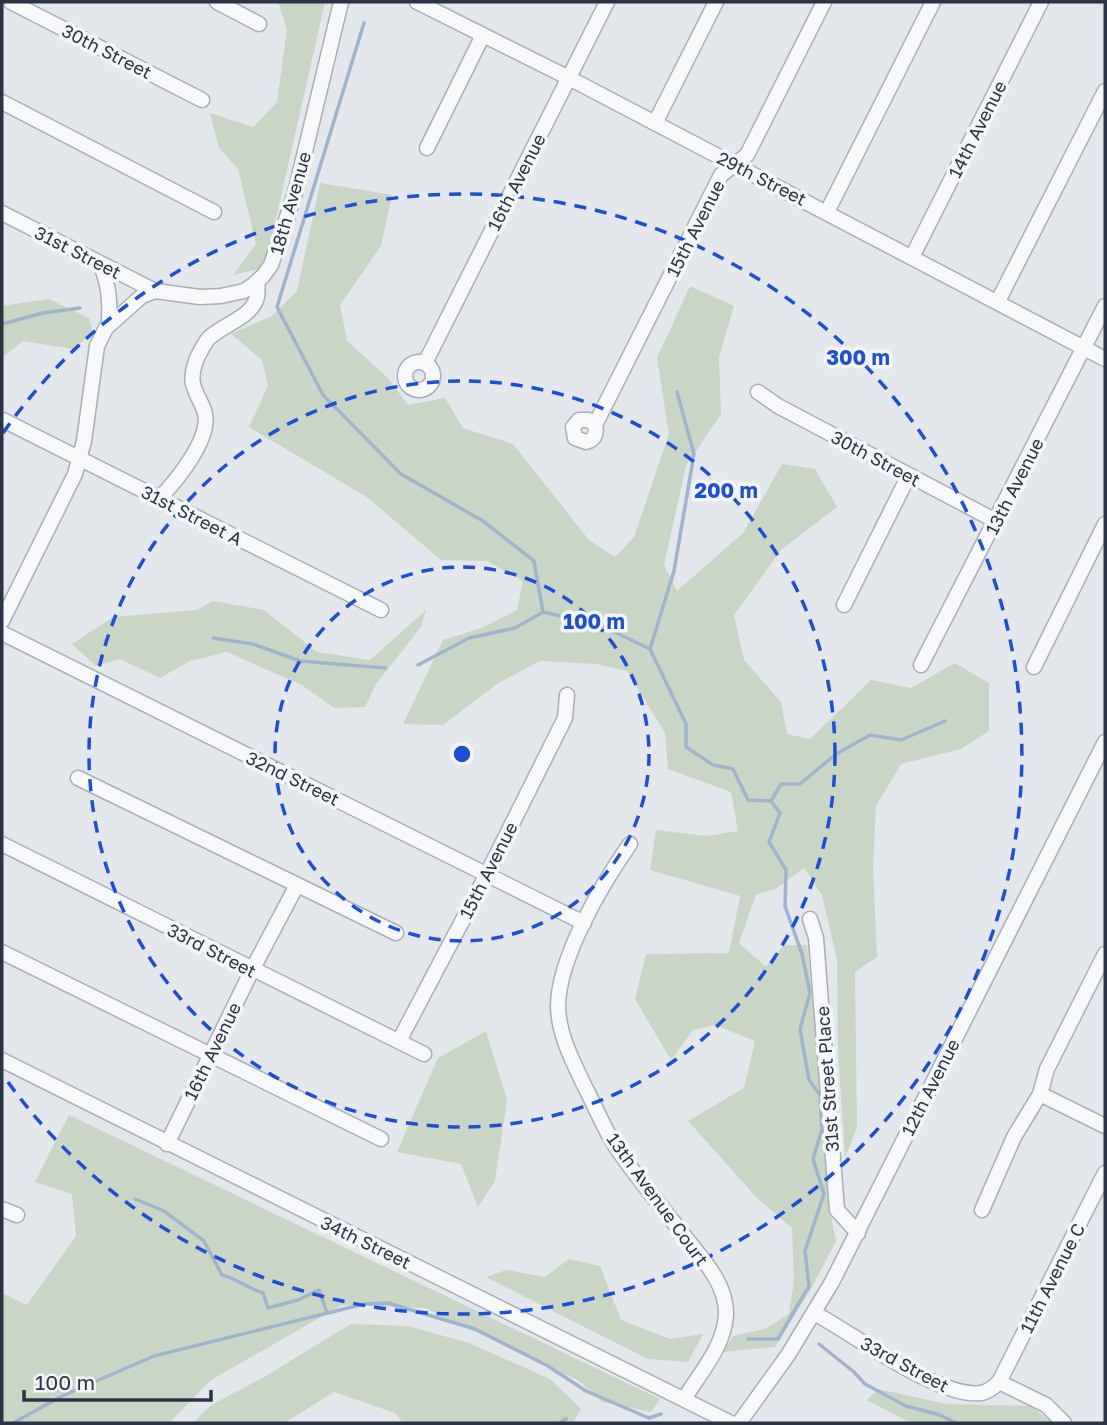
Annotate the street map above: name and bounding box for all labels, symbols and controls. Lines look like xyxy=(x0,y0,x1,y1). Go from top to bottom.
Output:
street label: 30th Street xyxy=(58,19,156,83)
street label: 14th Avenue xyxy=(943,77,1011,181)
street label: 16th Avenue xyxy=(482,130,550,234)
street label: 29th Street xyxy=(714,146,810,210)
street label: 18th Avenue xyxy=(265,149,315,257)
street label: 15th Avenue xyxy=(661,176,729,280)
street label: 31st Street xyxy=(31,221,125,283)
text: 300 m xyxy=(826,344,890,370)
street label: 30th Street xyxy=(828,425,924,491)
street label: 13th Avenue xyxy=(980,434,1048,538)
text: 200 m xyxy=(694,477,758,503)
street label: 31st Street A xyxy=(138,480,246,550)
text: 100 m xyxy=(563,608,625,634)
centre of rings xyxy=(450,742,474,766)
street label: 32nd Street xyxy=(243,746,343,810)
street label: 15th Avenue xyxy=(454,818,522,922)
street label: 33rd Street xyxy=(164,918,260,982)
street label: 16th Avenue xyxy=(179,999,245,1103)
street label: 31st Street Place xyxy=(811,1005,843,1153)
street label: 12th Avenue xyxy=(896,1035,964,1139)
street label: 13th Avenue Court xyxy=(602,1128,714,1270)
street label: 34th Street xyxy=(317,1211,415,1273)
street label: 11th Avenue C xyxy=(1015,1219,1089,1337)
street label: 33rd Street xyxy=(857,1332,953,1396)
scale bar xyxy=(24,1358,212,1402)
text: 100 m xyxy=(35,1369,95,1395)

